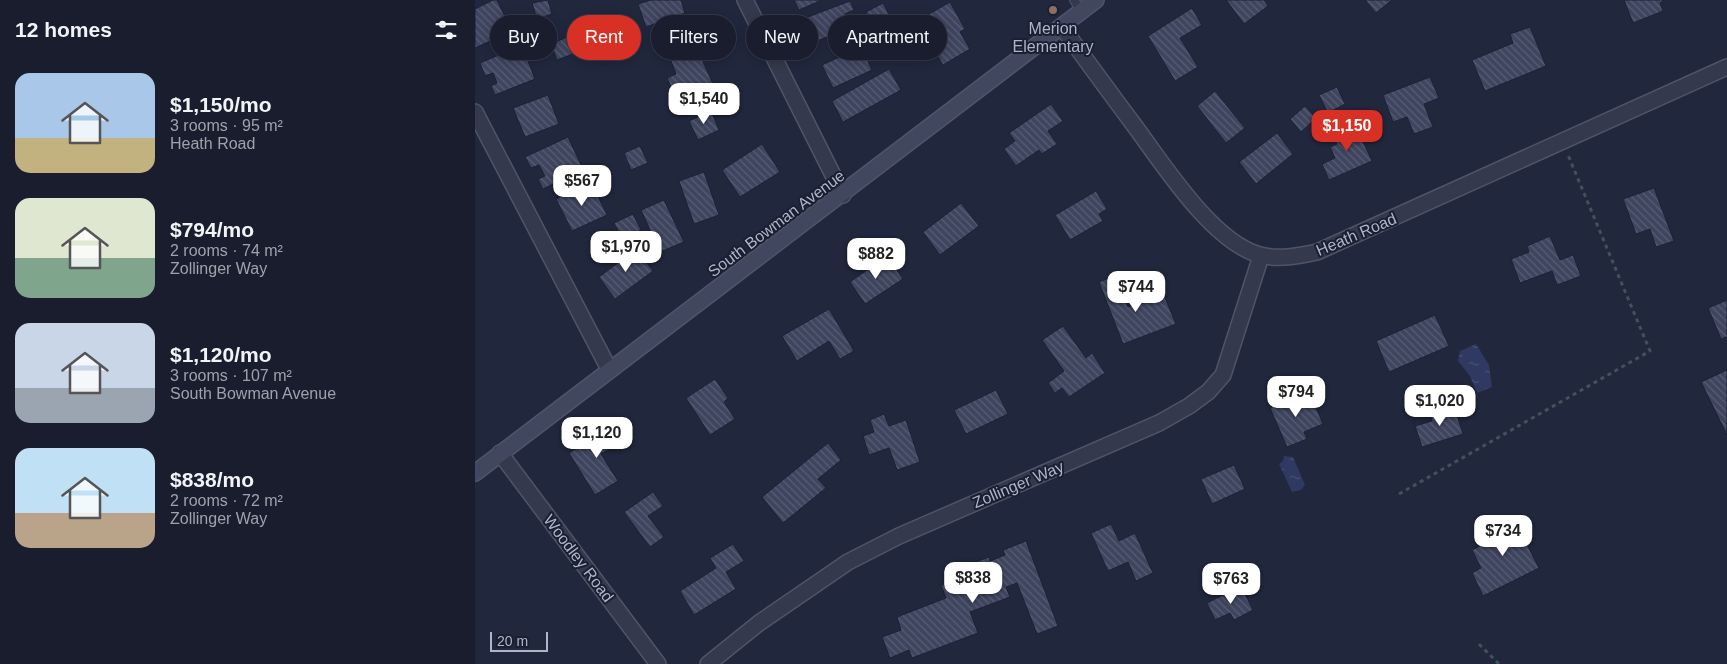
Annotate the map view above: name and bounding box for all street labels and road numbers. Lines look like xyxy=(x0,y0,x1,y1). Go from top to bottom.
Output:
street label: South Bowman Avenue xyxy=(705,167,848,280)
street label: Heath Road xyxy=(1314,210,1399,259)
street label: Zollinger Way xyxy=(970,458,1066,511)
street label: Woodley Road xyxy=(540,511,617,605)

